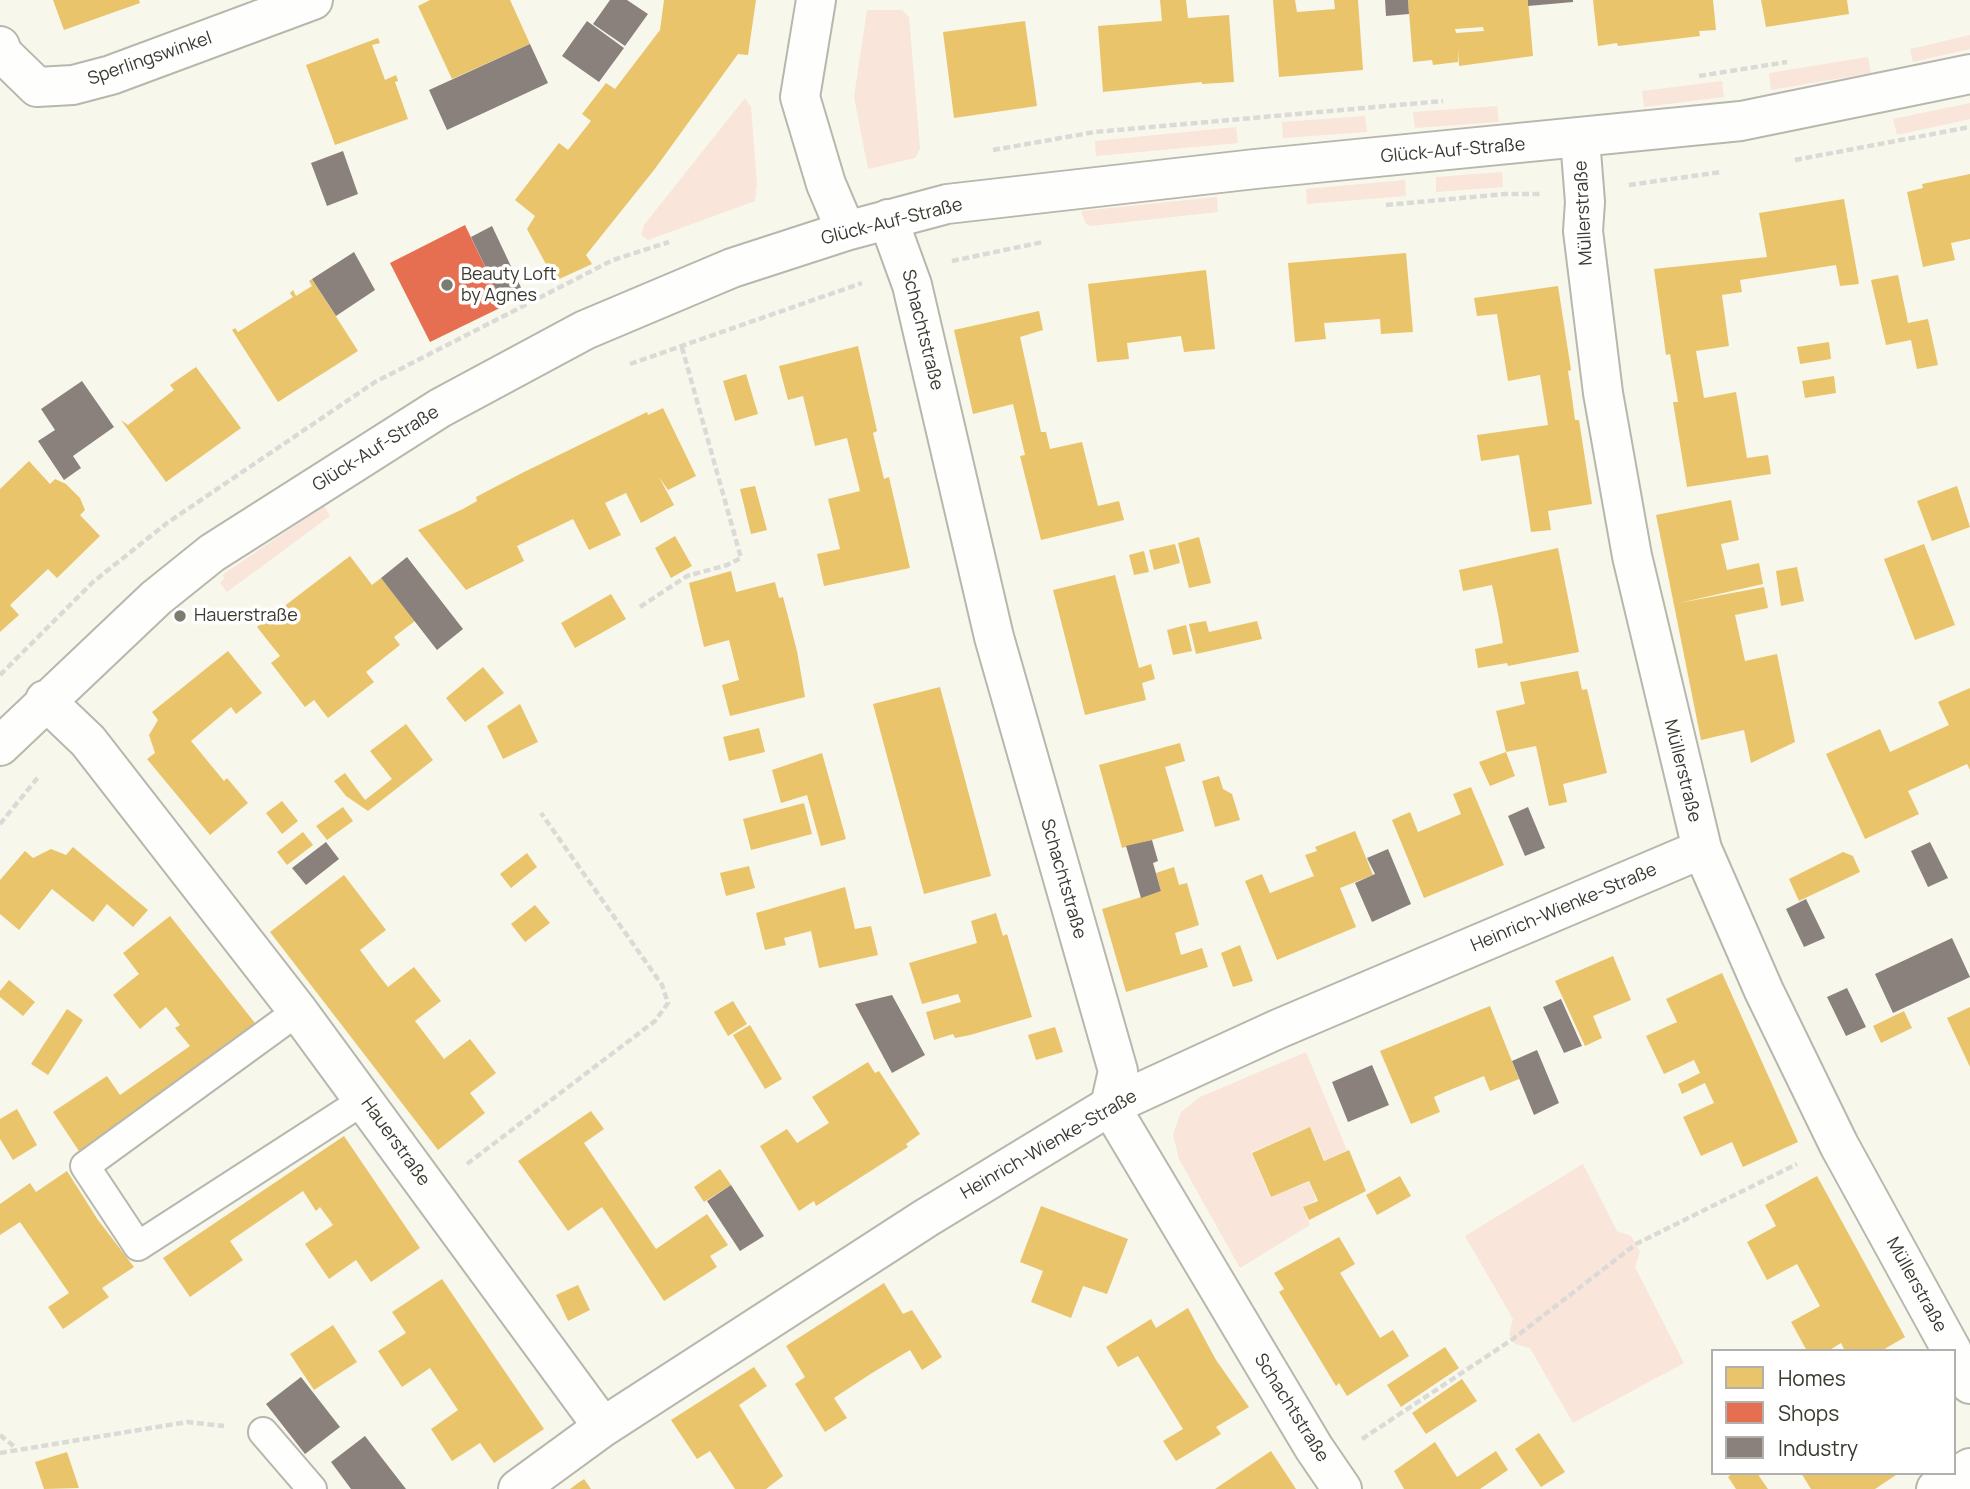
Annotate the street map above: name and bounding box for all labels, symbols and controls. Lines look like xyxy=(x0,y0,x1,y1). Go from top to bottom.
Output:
street label: Sperlingswinkel xyxy=(85,28,215,90)
street label: Glück-Auf-Straße xyxy=(1380,134,1526,168)
street label: Müllerstraße xyxy=(1570,160,1598,266)
street label: Glück-Auf-Straße xyxy=(819,194,965,250)
place label: Beauty Loft by Agnes xyxy=(461,264,557,306)
street label: Schachtstraße xyxy=(897,267,947,393)
marker: Beauty Loft by Agnes xyxy=(439,277,455,293)
street label: Glück-Auf-Straße xyxy=(309,401,443,497)
place label: Hauerstraße xyxy=(194,605,298,627)
marker: Hauerstraße xyxy=(172,608,188,624)
street label: Müllerstraße xyxy=(1659,717,1705,825)
street label: Schachtstraße xyxy=(1036,817,1090,941)
street label: Heinrich-Wienke-Straße xyxy=(1468,859,1660,957)
street label: Heinrich-Wienke-Straße xyxy=(957,1086,1141,1204)
street label: Hauerstraße xyxy=(356,1094,434,1190)
street label: Müllerstraße xyxy=(1881,1234,1951,1336)
legend xyxy=(1711,1349,1956,1475)
street label: Schachtstraße xyxy=(1249,1350,1333,1466)
text: Homes xyxy=(1778,1364,1846,1392)
text: Shops xyxy=(1778,1399,1839,1427)
text: Industry xyxy=(1778,1434,1858,1462)

